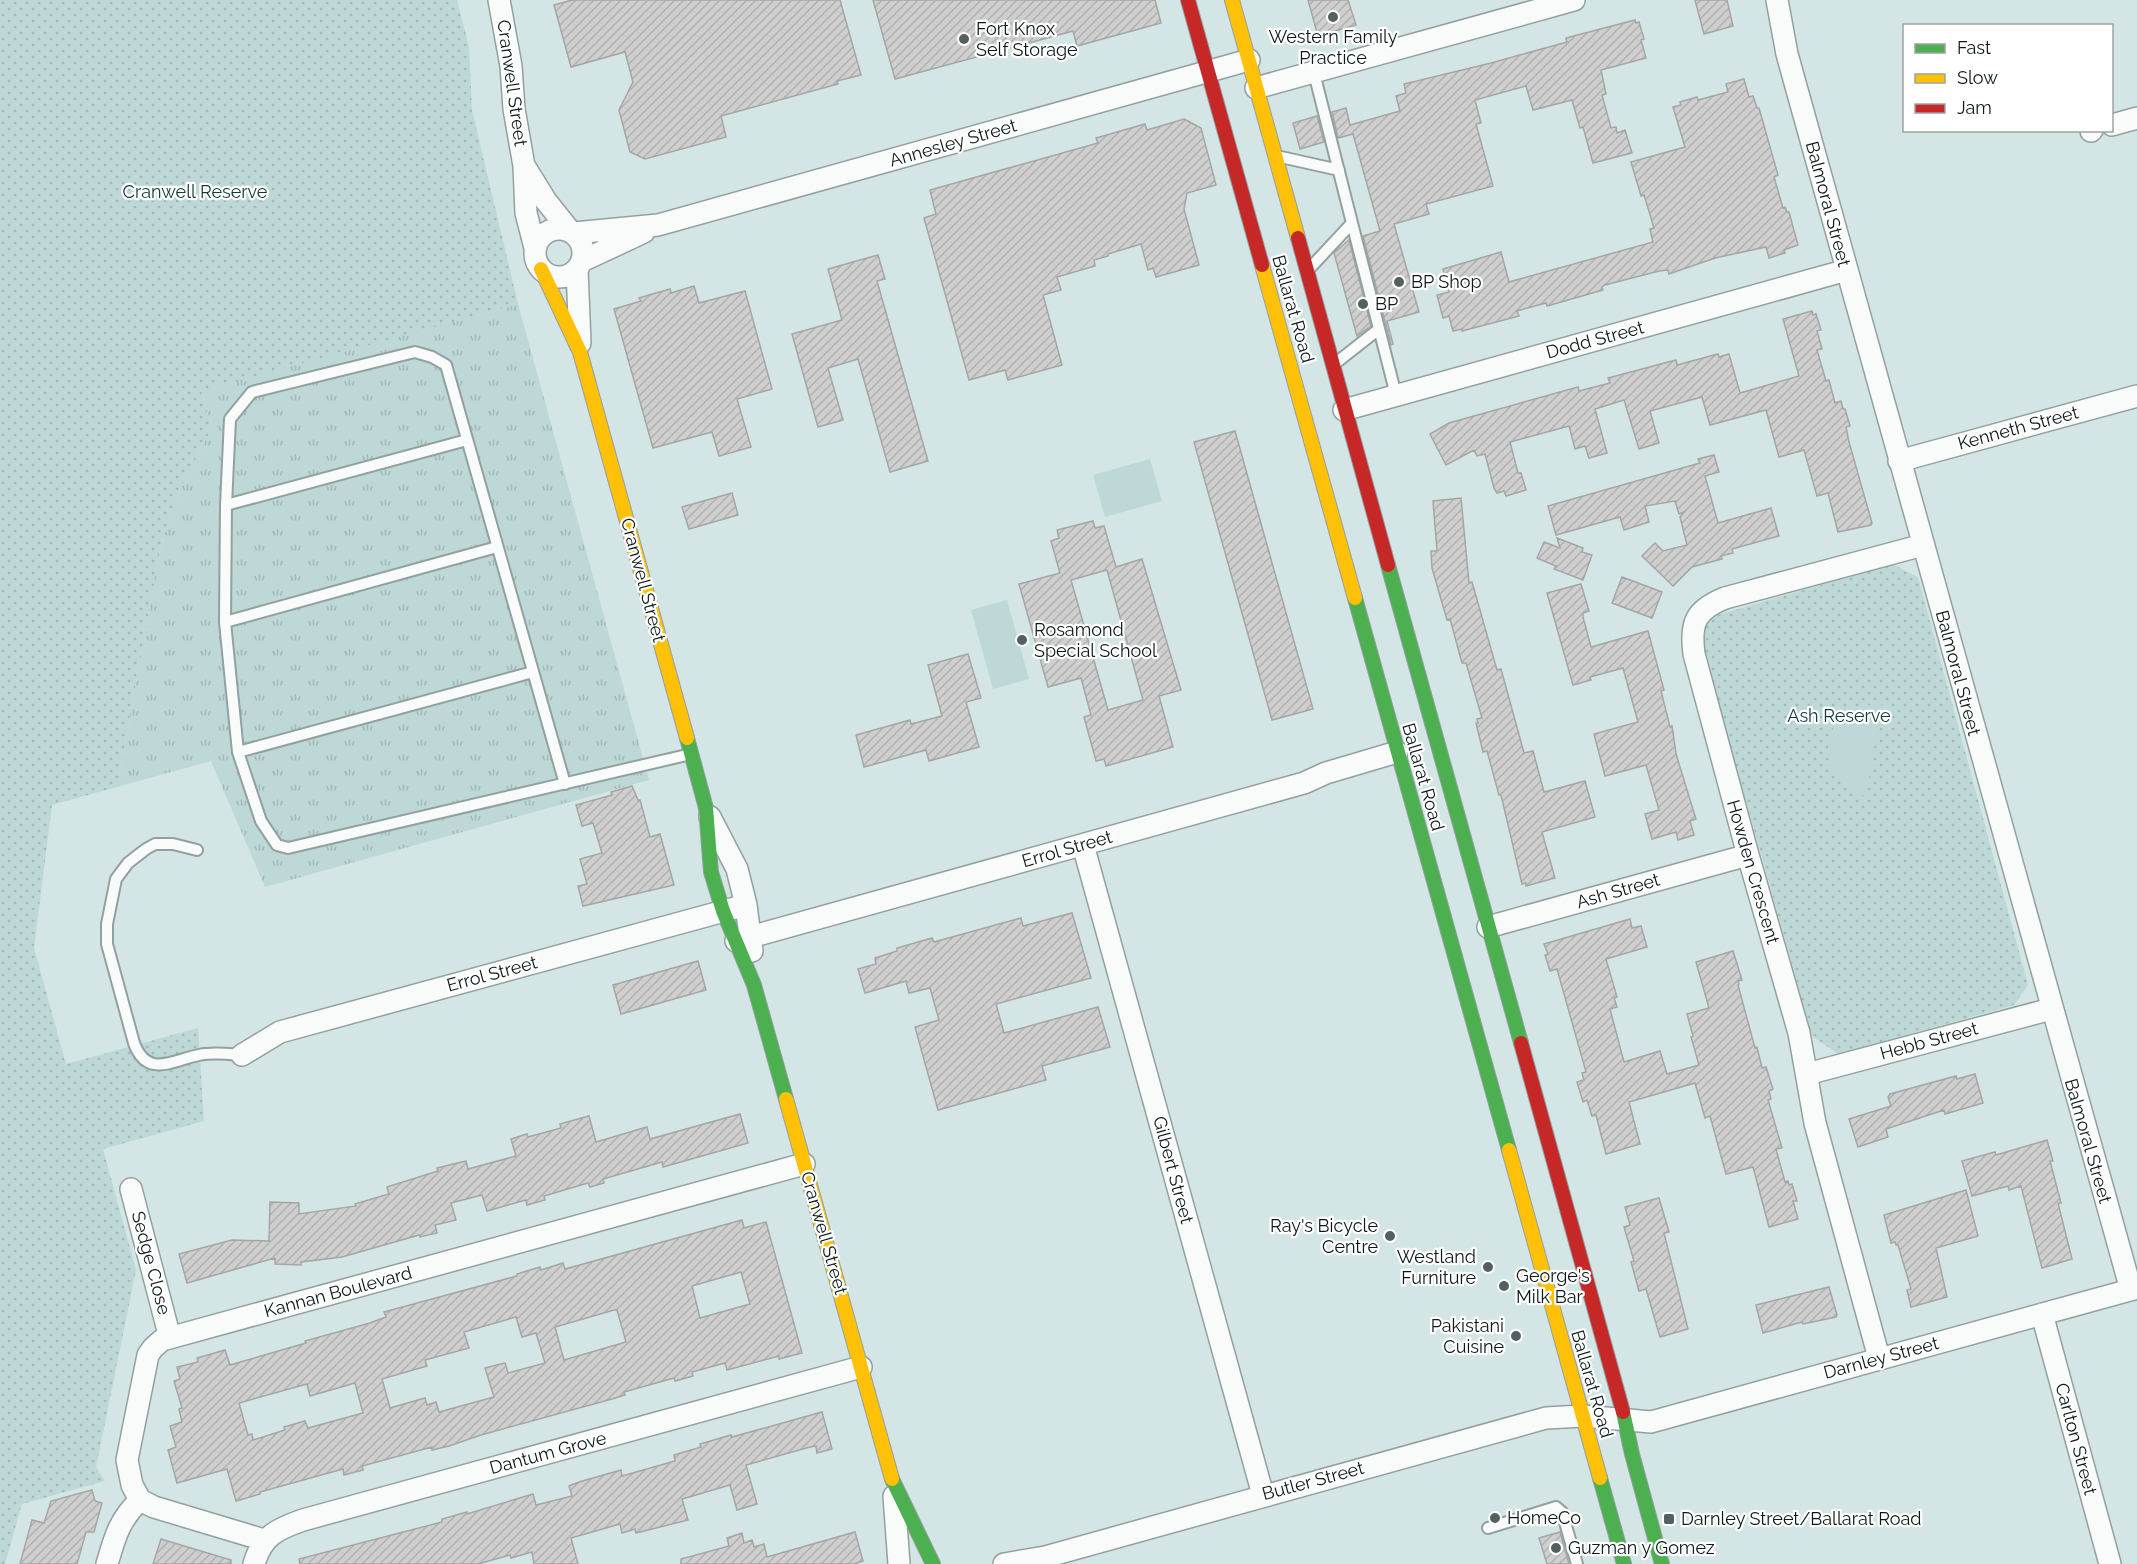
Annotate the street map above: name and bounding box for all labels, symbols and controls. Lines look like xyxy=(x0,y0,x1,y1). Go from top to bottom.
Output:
marker: Western Family Practice xyxy=(1326,10,1340,24)
street label: Cranwell Street xyxy=(493,18,532,147)
place label: Fort Knox Self Storage xyxy=(976,18,1078,60)
legend xyxy=(1903,24,2113,132)
place label: Western Family Practice xyxy=(1269,26,1398,68)
marker: Fort Knox Self Storage xyxy=(957,32,971,46)
text: Fast xyxy=(1957,37,1991,58)
text: Slow xyxy=(1957,67,1998,88)
text: Jam xyxy=(1957,97,1992,118)
street label: Annesley Street xyxy=(887,114,1019,171)
street label: Balmoral Street xyxy=(1802,139,1855,269)
park label: Cranwell Reserve xyxy=(123,181,268,202)
street label: Ballarat Road xyxy=(1268,253,1319,365)
place label: BP Shop xyxy=(1411,271,1482,292)
marker: BP Shop xyxy=(1392,275,1406,289)
place label: BP xyxy=(1375,293,1398,314)
marker: BP xyxy=(1356,297,1370,311)
street label: Dodd Street xyxy=(1544,316,1646,363)
street label: Kenneth Street xyxy=(1955,401,2081,454)
street label: Cranwell Street xyxy=(617,516,670,644)
street label: Balmoral Street xyxy=(1932,608,1985,738)
place label: Rosamond Special School xyxy=(1034,619,1157,661)
marker: Rosamond Special School xyxy=(1015,633,1029,647)
park label: Ash Reserve xyxy=(1787,705,1891,726)
street label: Ballarat Road xyxy=(1398,721,1449,833)
street label: Howden Crescent xyxy=(1723,797,1784,946)
street label: Errol Street xyxy=(1019,826,1114,871)
street label: Ash Street xyxy=(1574,869,1662,912)
street label: Errol Street xyxy=(444,951,539,996)
street label: Hebb Street xyxy=(1878,1017,1980,1064)
street label: Balmoral Street xyxy=(2061,1076,2116,1206)
street label: Gilbert Street xyxy=(1149,1114,1198,1226)
street label: Cranwell Street xyxy=(797,1169,852,1297)
street label: Sedge Close xyxy=(128,1209,175,1317)
place label: Ray's Bicycle Centre xyxy=(1270,1215,1378,1257)
marker: Ray's Bicycle Centre xyxy=(1383,1229,1397,1243)
place label: Westland Furniture xyxy=(1397,1246,1476,1288)
marker: Westland Furniture xyxy=(1481,1260,1495,1274)
street label: Kannan Boulevard xyxy=(262,1262,414,1321)
place label: George's Milk Bar xyxy=(1516,1265,1590,1307)
marker: George's Milk Bar xyxy=(1497,1279,1511,1293)
place label: Pakistani Cuisine xyxy=(1431,1315,1504,1357)
street label: Ballarat Road xyxy=(1567,1328,1618,1440)
marker: Pakistani Cuisine xyxy=(1509,1329,1523,1343)
street label: Darnley Street xyxy=(1821,1332,1941,1383)
street label: Carlton Street xyxy=(2051,1381,2102,1497)
street label: Dantum Grove xyxy=(487,1427,609,1478)
street label: Butler Street xyxy=(1260,1457,1366,1504)
place label: HomeCo xyxy=(1507,1507,1581,1528)
place label: Darnley Street/Ballarat Road xyxy=(1681,1508,1921,1529)
marker: HomeCo xyxy=(1488,1511,1502,1525)
marker: Darnley Street/Ballarat Road xyxy=(1662,1512,1676,1526)
place label: Guzman y Gomez xyxy=(1568,1537,1715,1558)
marker: Guzman y Gomez xyxy=(1549,1541,1563,1555)

